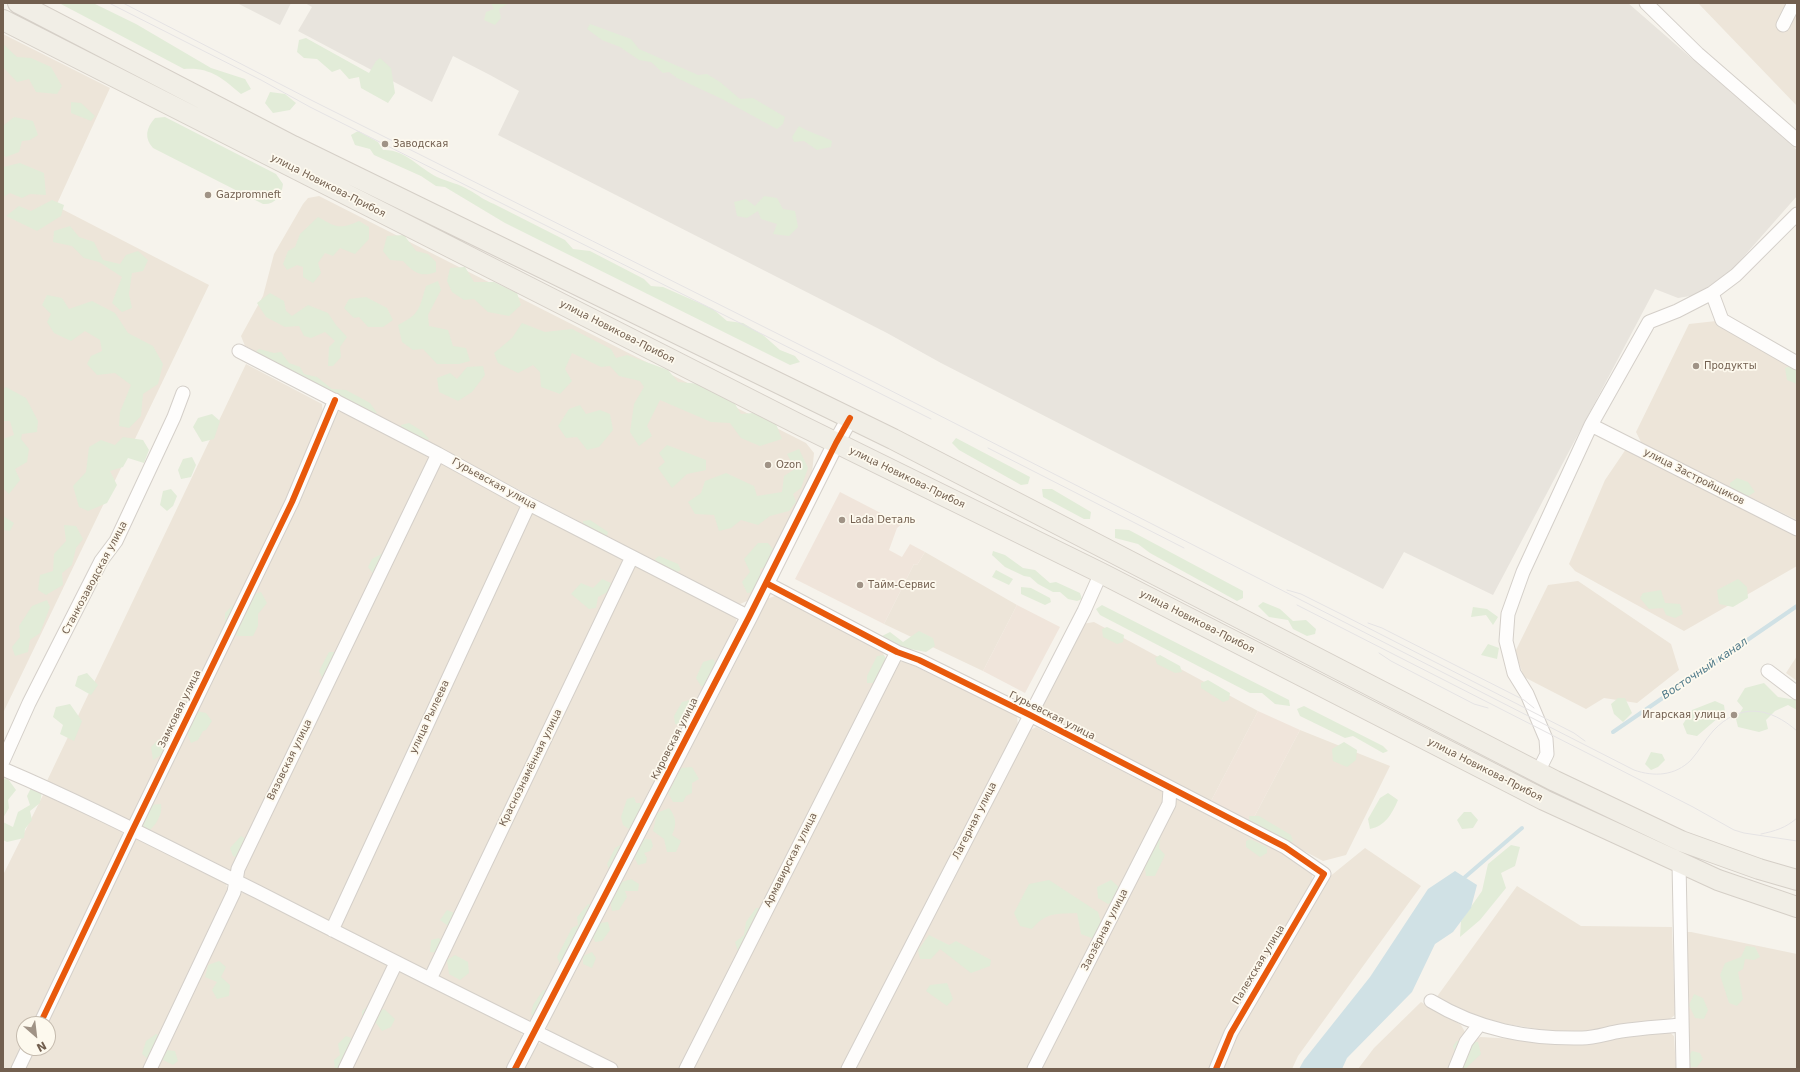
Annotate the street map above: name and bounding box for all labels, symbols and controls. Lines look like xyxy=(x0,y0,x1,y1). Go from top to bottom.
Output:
place label: Заводская xyxy=(393,138,448,150)
marker: Заводская xyxy=(380,139,390,149)
street label: улица Новикова-Прибоя xyxy=(269,152,387,220)
place label: Gazpromneft xyxy=(216,189,281,201)
marker: Gazpromneft xyxy=(203,190,213,200)
street label: улица Новикова-Прибоя xyxy=(558,298,676,366)
place label: Продукты xyxy=(1704,360,1757,372)
marker: Продукты xyxy=(1691,361,1701,371)
street label: улица Новикова-Прибоя xyxy=(847,445,967,511)
street label: улица Застройщиков xyxy=(1642,446,1746,508)
street label: Гурьевская улица xyxy=(450,456,538,512)
place label: Ozon xyxy=(776,459,802,471)
marker: Ozon xyxy=(763,460,773,470)
place label: Lada Dеталь xyxy=(850,514,915,526)
marker: Lada Dеталь xyxy=(837,515,847,525)
street label: Станкозаводская улица xyxy=(60,519,130,637)
place label: Тайм-Сервис xyxy=(868,579,935,591)
marker: Тайм-Сервис xyxy=(855,580,865,590)
street label: улица Новикова-Прибоя xyxy=(1138,588,1256,656)
water label: Восточный канал xyxy=(1660,635,1750,703)
street label: Замковая улица xyxy=(156,668,204,750)
street label: улица Рылеева xyxy=(408,678,452,756)
street label: Гурьевская улица xyxy=(1007,689,1097,743)
street label: Кировская улица xyxy=(649,696,701,782)
street label: Краснознамённая улица xyxy=(497,707,565,829)
place label: Игарская улица xyxy=(1642,709,1726,721)
marker: Игарская улица xyxy=(1729,710,1739,720)
street label: Вязовская улица xyxy=(265,717,315,803)
street label: улица Новикова-Прибоя xyxy=(1426,736,1544,804)
street label: Лагерная улица xyxy=(950,780,1000,862)
street label: Армавирская улица xyxy=(762,811,820,909)
street label: Заозёрная улица xyxy=(1079,887,1131,973)
street label: Палехская улица xyxy=(1230,923,1288,1007)
north arrow xyxy=(16,1016,56,1056)
text: N xyxy=(34,1038,49,1054)

